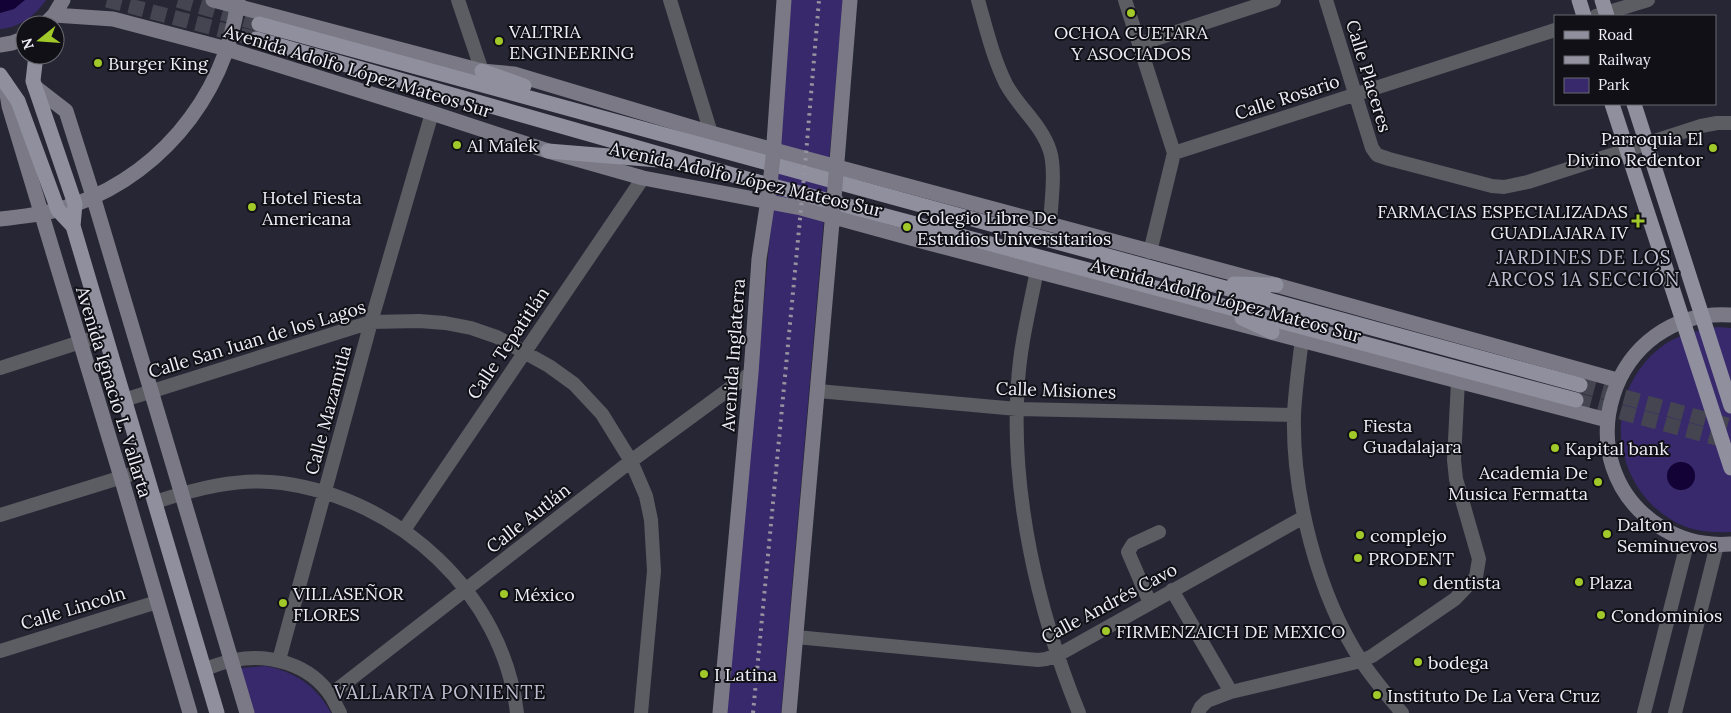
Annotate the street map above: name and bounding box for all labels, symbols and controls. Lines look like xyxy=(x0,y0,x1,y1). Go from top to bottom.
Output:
marker: OCHOA CUETARA Y ASOCIADOS xyxy=(1125,7,1137,19)
north arrow xyxy=(15,15,65,65)
legend xyxy=(1554,15,1716,105)
street label: Calle Placeres xyxy=(1341,17,1397,135)
street label: Avenida Adolfo López Mateos Sur xyxy=(220,19,495,123)
place label: VALTRIA ENGINEERING xyxy=(508,20,635,64)
place label: OCHOA CUETARA Y ASOCIADOS xyxy=(1054,21,1209,65)
text: Road xyxy=(1598,25,1633,44)
marker: VALTRIA ENGINEERING xyxy=(493,35,505,47)
text: N xyxy=(17,36,38,52)
text: Railway xyxy=(1598,50,1651,69)
place label: Burger King xyxy=(108,52,209,75)
marker: Burger King xyxy=(92,57,104,69)
street label: Calle Rosario xyxy=(1232,69,1342,125)
text: Park xyxy=(1598,75,1629,94)
place label: Parroquia El Divino Redentor xyxy=(1567,127,1703,171)
place label: Al Malek xyxy=(466,134,538,157)
street label: Avenida Adolfo López Mateos Sur xyxy=(606,136,885,222)
marker: Al Malek xyxy=(451,139,463,151)
marker: Parroquia El Divino Redentor xyxy=(1707,142,1719,154)
place label: Hotel Fiesta Americana xyxy=(261,186,362,230)
place label: FARMACIAS ESPECIALIZADAS GUADLAJARA IV xyxy=(1377,200,1629,244)
marker: Hotel Fiesta Americana xyxy=(246,201,258,213)
place label: Colegio Libre De Estudios Universitarios xyxy=(917,206,1111,250)
marker: FARMACIAS ESPECIALIZADAS GUADLAJARA IV xyxy=(1632,215,1644,227)
marker: Colegio Libre De Estudios Universitarios xyxy=(901,221,913,233)
district label: JARDINES DE LOS ARCOS 1A SECCIÓN xyxy=(1487,245,1680,291)
street label: Avenida Adolfo López Mateos Sur xyxy=(1087,253,1364,347)
street label: Avenida Inglaterra xyxy=(716,278,750,433)
street label: Calle Tepatitlán xyxy=(462,282,554,404)
street label: Avenida Ignacio L. Vallarta xyxy=(71,283,157,500)
street label: Calle San Juan de los Lagos xyxy=(145,295,369,383)
street label: Calle Mazamitla xyxy=(300,343,356,477)
street label: Calle Misiones xyxy=(995,376,1117,404)
place label: Fiesta Guadalajara xyxy=(1363,414,1462,458)
marker: Fiesta Guadalajara xyxy=(1347,429,1359,441)
place label: Kapital bank xyxy=(1565,437,1669,460)
marker: Kapital bank xyxy=(1549,442,1561,454)
place label: Academia De Musica Fermatta xyxy=(1448,461,1588,505)
marker: Academia De Musica Fermatta xyxy=(1592,476,1604,488)
street label: Calle Autlán xyxy=(481,478,575,558)
place label: Dalton Seminuevos xyxy=(1617,513,1717,557)
place label: complejo xyxy=(1370,524,1447,547)
marker: Dalton Seminuevos xyxy=(1601,528,1613,540)
marker: complejo xyxy=(1354,529,1366,541)
place label: PRODENT xyxy=(1368,547,1454,570)
marker: PRODENT xyxy=(1352,552,1364,564)
street label: Calle Andrés Cavo xyxy=(1037,557,1181,649)
place label: dentista xyxy=(1433,571,1501,594)
place label: Plaza xyxy=(1589,571,1632,594)
marker: dentista xyxy=(1417,576,1429,588)
marker: Plaza xyxy=(1573,576,1585,588)
street label: Calle Lincoln xyxy=(18,581,128,635)
place label: VILLASEÑOR FLORES xyxy=(292,582,404,626)
place label: México xyxy=(514,583,575,606)
marker: México xyxy=(498,588,510,600)
marker: VILLASEÑOR FLORES xyxy=(277,597,289,609)
place label: Condominios xyxy=(1611,604,1722,627)
marker: Condominios xyxy=(1595,609,1607,621)
place label: FIRMENZAICH DE MEXICO xyxy=(1116,620,1345,643)
marker: FIRMENZAICH DE MEXICO xyxy=(1100,625,1112,637)
place label: bodega xyxy=(1428,651,1489,674)
marker: bodega xyxy=(1412,656,1424,668)
place label: I Latina xyxy=(714,663,777,686)
marker: I Latina xyxy=(698,668,710,680)
district label: VALLARTA PONIENTE xyxy=(333,680,546,704)
place label: Instituto De La Vera Cruz xyxy=(1387,684,1600,707)
marker: Instituto De La Vera Cruz xyxy=(1371,689,1383,701)

